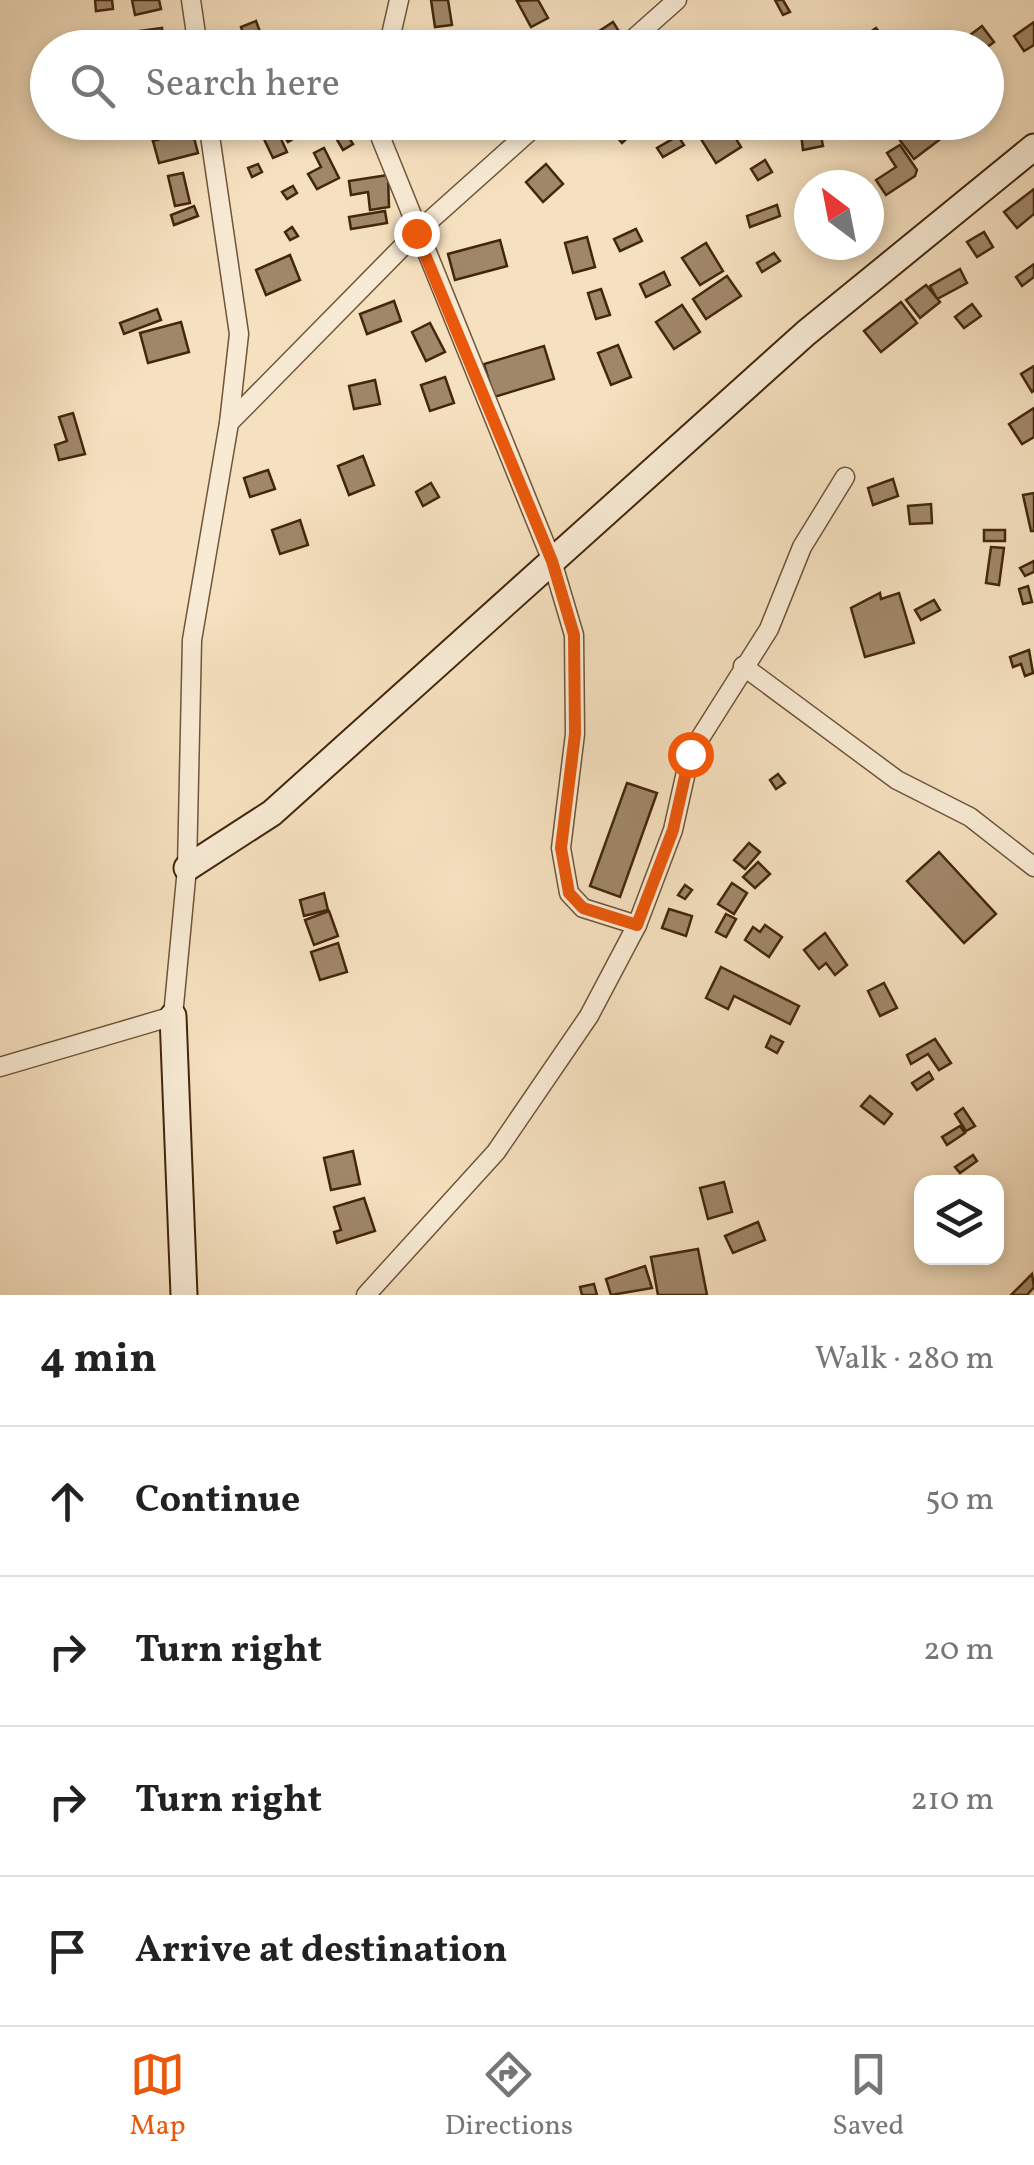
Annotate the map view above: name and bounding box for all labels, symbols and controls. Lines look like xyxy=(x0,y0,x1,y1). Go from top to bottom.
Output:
search box xyxy=(30,30,1004,140)
icon: search xyxy=(65,58,120,113)
text: Search here xyxy=(145,59,340,112)
north arrow xyxy=(794,170,884,260)
route end xyxy=(394,211,440,257)
route start xyxy=(668,732,714,778)
map controls xyxy=(914,1175,1004,1265)
button: layers xyxy=(914,1175,1004,1265)
text: 4 min xyxy=(40,1331,157,1390)
text: Walk · 280 m xyxy=(815,1338,994,1382)
icon: ahead xyxy=(40,1474,95,1529)
text: Continue xyxy=(135,1475,300,1528)
text: 50 m xyxy=(925,1479,994,1523)
icon: right xyxy=(40,1624,95,1679)
text: Turn right xyxy=(135,1625,322,1678)
text: 20 m xyxy=(923,1629,994,1673)
icon: right xyxy=(40,1774,95,1829)
text: Turn right xyxy=(135,1775,322,1828)
text: 210 m xyxy=(910,1779,994,1823)
icon: arrive xyxy=(40,1924,95,1979)
text: Arrive at destination xyxy=(135,1925,508,1978)
tab: Map xyxy=(130,2047,186,2146)
tab: Directions xyxy=(445,2047,573,2146)
tab: Saved xyxy=(832,2047,904,2146)

